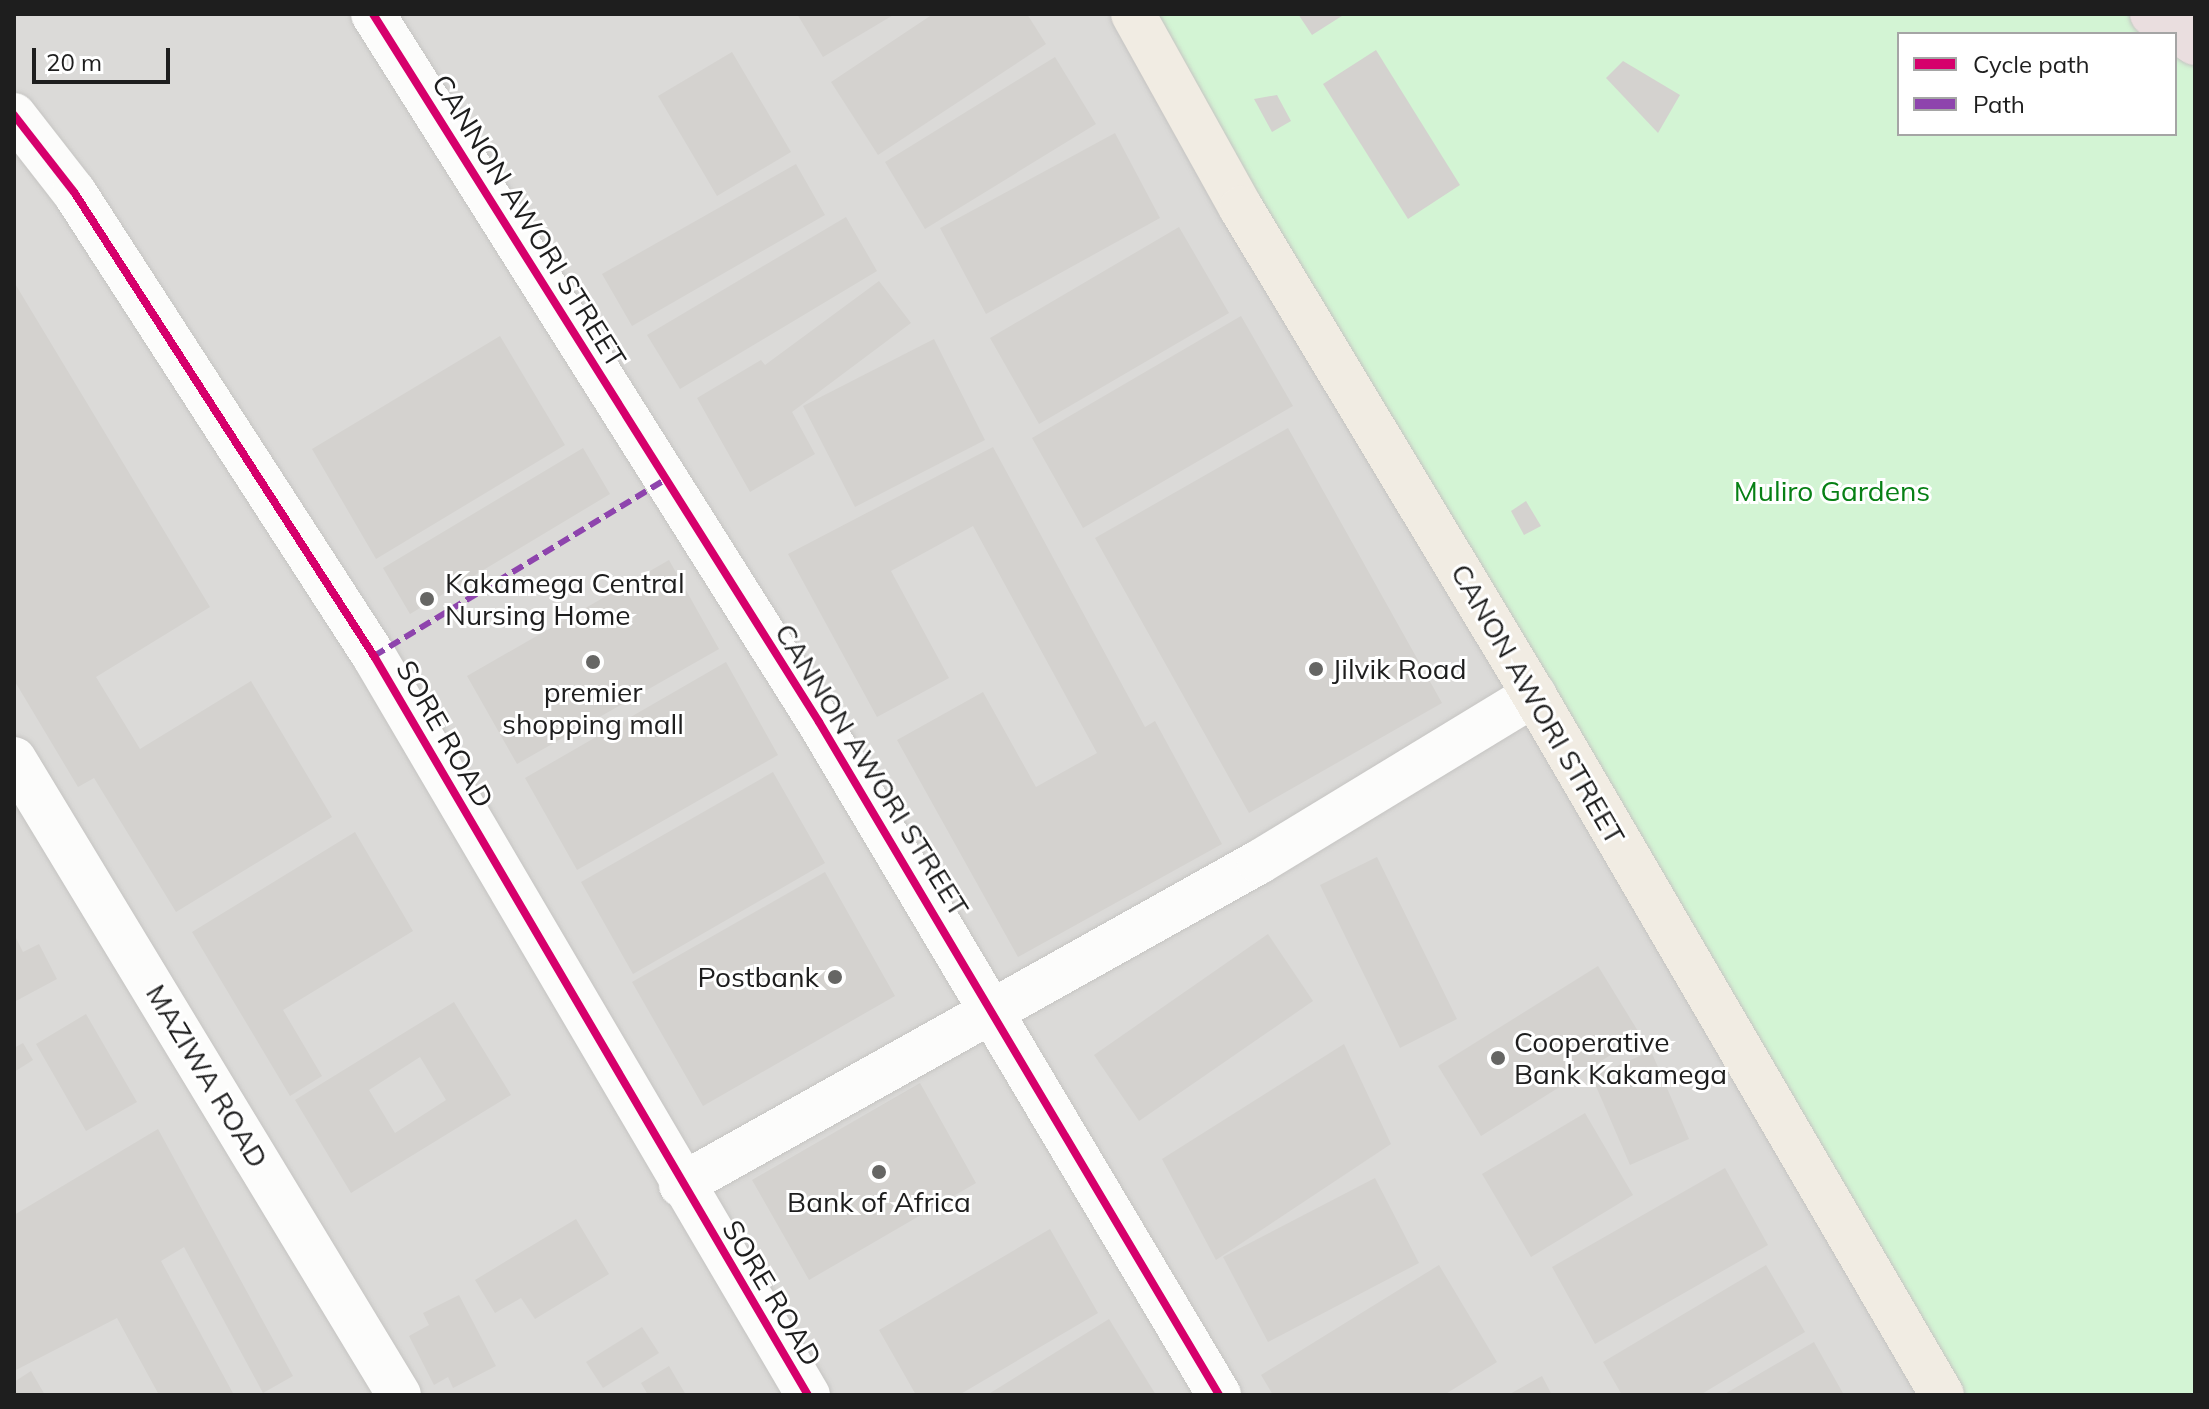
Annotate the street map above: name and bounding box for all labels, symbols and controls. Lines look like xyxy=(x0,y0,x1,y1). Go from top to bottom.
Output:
scale bar xyxy=(36,32,174,82)
legend xyxy=(1897,32,2177,136)
text: 20 m xyxy=(46,47,102,77)
text: Cycle path xyxy=(1973,49,2090,79)
street label: CANNON AWORI STREET xyxy=(425,68,633,374)
text: Path xyxy=(1973,89,2025,119)
park label: Muliro Gardens xyxy=(1734,474,1930,508)
street label: CANON AWORI STREET xyxy=(1444,558,1632,850)
place label: Kakamega Central Nursing Home xyxy=(445,566,685,632)
marker: Kakamega Central Nursing Home xyxy=(416,588,438,610)
street label: CANNON AWORI STREET xyxy=(768,617,976,923)
place label: Jilvik Road xyxy=(1332,652,1466,686)
marker: premier shopping mall xyxy=(584,653,602,671)
street label: SORE ROAD xyxy=(389,654,501,814)
marker: Jilvik Road xyxy=(1307,660,1325,678)
place label: premier shopping mall xyxy=(502,675,684,741)
place label: Postbank xyxy=(697,960,819,994)
marker: Postbank xyxy=(826,968,844,986)
street label: MAZIWA ROAD xyxy=(139,978,275,1174)
place label: Cooperative Bank Kakamega xyxy=(1514,1025,1727,1091)
marker: Cooperative Bank Kakamega xyxy=(1489,1049,1507,1067)
marker: Bank of Africa xyxy=(870,1163,888,1181)
place label: Bank of Africa xyxy=(787,1185,971,1219)
street label: SORE ROAD xyxy=(715,1214,829,1372)

